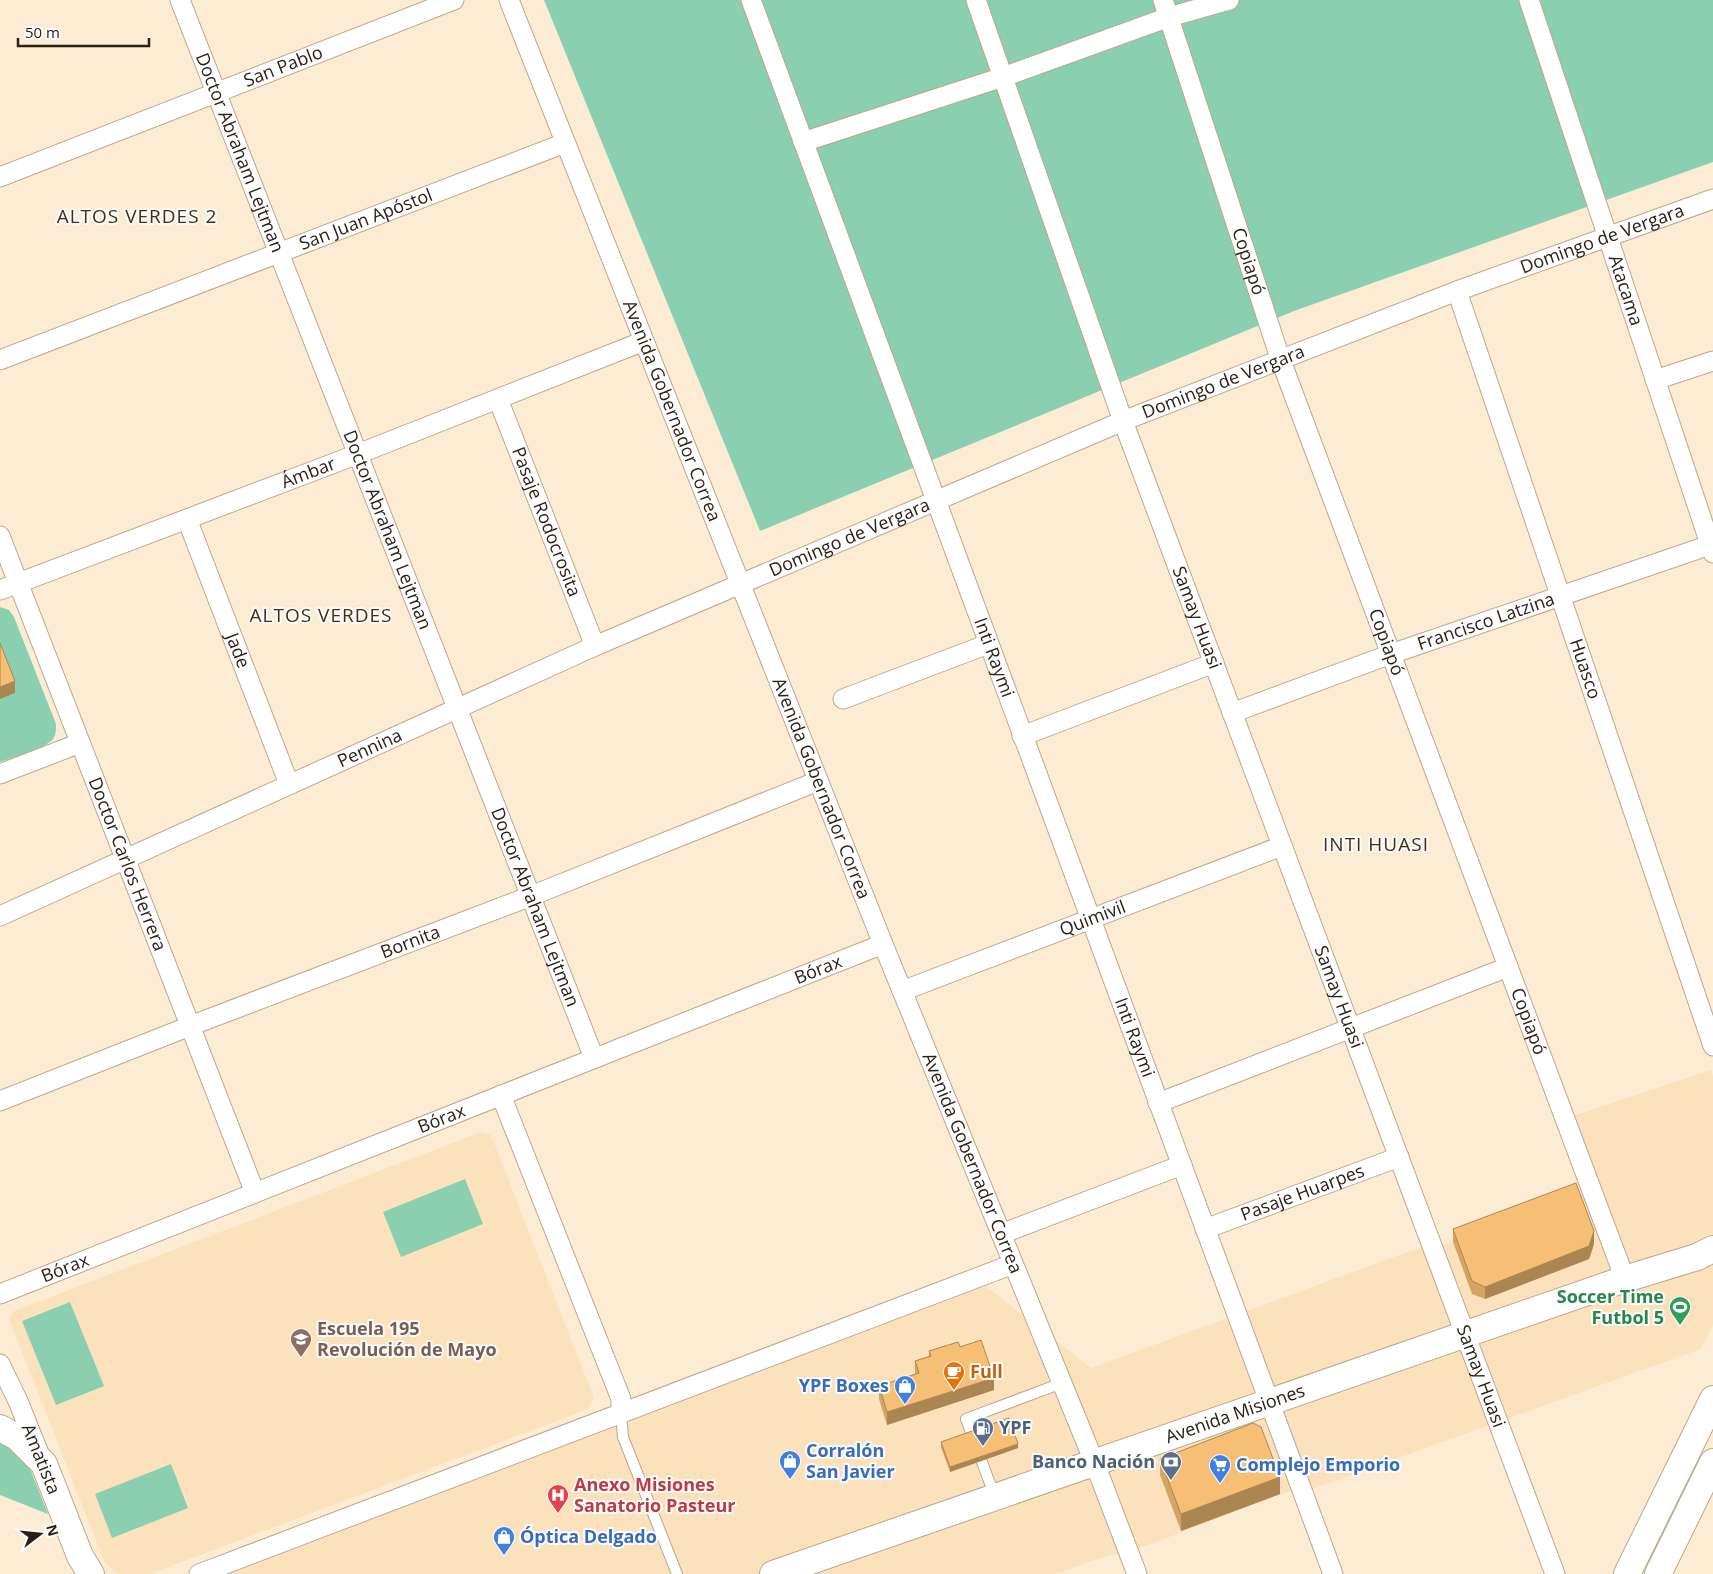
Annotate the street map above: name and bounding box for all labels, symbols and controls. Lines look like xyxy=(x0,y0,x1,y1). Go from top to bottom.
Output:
scale bar xyxy=(18,15,149,47)
text: 50 m xyxy=(25,22,60,42)
street label: San Pablo xyxy=(240,39,326,92)
street label: Doctor Abraham Lejtman xyxy=(191,49,291,256)
street label: San Juan Apóstol xyxy=(296,182,436,255)
street label: Domingo de Vergara xyxy=(1517,197,1687,278)
district label: ALTOS VERDES 2 xyxy=(57,203,217,229)
street label: Copiapó xyxy=(1227,224,1272,298)
street label: Atacama xyxy=(1604,252,1649,329)
street label: Avenida Gobernador Correa xyxy=(618,296,727,525)
street label: Domingo de Vergara xyxy=(1138,339,1308,424)
street label: Doctor Abraham Lejtman xyxy=(338,426,438,633)
street label: Pasaje Rodocrosita xyxy=(507,443,587,600)
street label: Ámbar xyxy=(277,450,339,493)
street label: Domingo de Vergara xyxy=(765,492,933,582)
street label: Samay Huasi xyxy=(1168,563,1228,672)
street label: Francisco Latzina xyxy=(1414,586,1557,655)
district label: ALTOS VERDES xyxy=(250,602,392,628)
street label: Copiapó xyxy=(1364,605,1411,679)
street label: Inti Raymi xyxy=(969,614,1021,700)
street label: Jade xyxy=(220,627,256,671)
street label: Huasco xyxy=(1565,635,1607,702)
street label: Avenida Gobernador Correa xyxy=(768,674,877,902)
street label: Pennina xyxy=(333,722,406,772)
street label: Doctor Carlos Herrera xyxy=(84,773,173,954)
street label: Doctor Abraham Lejtman xyxy=(486,803,586,1010)
district label: INTI HUASI xyxy=(1323,831,1429,857)
street label: Quimivil xyxy=(1056,894,1129,941)
street label: Bornita xyxy=(377,919,443,963)
street label: Samay Huasi xyxy=(1310,942,1370,1051)
street label: Bórax xyxy=(790,948,846,989)
street label: Copiapó xyxy=(1506,984,1553,1058)
street label: Inti Raymi xyxy=(1110,994,1161,1080)
street label: Avenida Gobernador Correa xyxy=(918,1049,1029,1277)
street label: Bórax xyxy=(414,1098,469,1138)
street label: Pasaje Huarpes xyxy=(1237,1158,1367,1226)
street label: Bórax xyxy=(37,1247,93,1288)
place label: Soccer Time Futbol 5 xyxy=(1557,1284,1664,1329)
sports icon: Soccer Time Futbol 5 xyxy=(1668,1295,1692,1326)
place label: Escuela 195 Revolución de Mayo xyxy=(317,1316,497,1361)
street label: Samay Huasi xyxy=(1452,1321,1512,1431)
school or university icon: Escuela 195 Revolución de Mayo xyxy=(289,1327,313,1358)
place label: Full xyxy=(970,1359,1003,1383)
cafe icon: Full xyxy=(942,1360,966,1391)
place label: YPF Boxes xyxy=(799,1373,889,1397)
shop icon: YPF Boxes xyxy=(893,1374,917,1405)
street label: Avenida Misiones xyxy=(1162,1378,1308,1448)
place label: YPF xyxy=(999,1415,1031,1439)
fuel station icon: YPF xyxy=(971,1416,995,1447)
street label: Amatista xyxy=(17,1420,67,1497)
place label: Corralón San Javier xyxy=(806,1438,895,1483)
shop icon: Corralón San Javier xyxy=(778,1449,802,1480)
place label: Banco Nación xyxy=(1032,1449,1155,1473)
bank icon: Banco Nación xyxy=(1159,1450,1183,1481)
place label: Complejo Emporio xyxy=(1236,1452,1400,1476)
supermarket icon: Complejo Emporio xyxy=(1208,1453,1232,1484)
place label: Anexo Misiones Sanatorio Pasteur xyxy=(574,1472,736,1517)
hospital icon: Anexo Misiones Sanatorio Pasteur xyxy=(546,1483,570,1514)
north arrow xyxy=(15,1509,65,1559)
text: N xyxy=(42,1522,64,1538)
place label: Óptica Delgado xyxy=(520,1524,657,1548)
shop icon: Óptica Delgado xyxy=(492,1525,516,1556)

